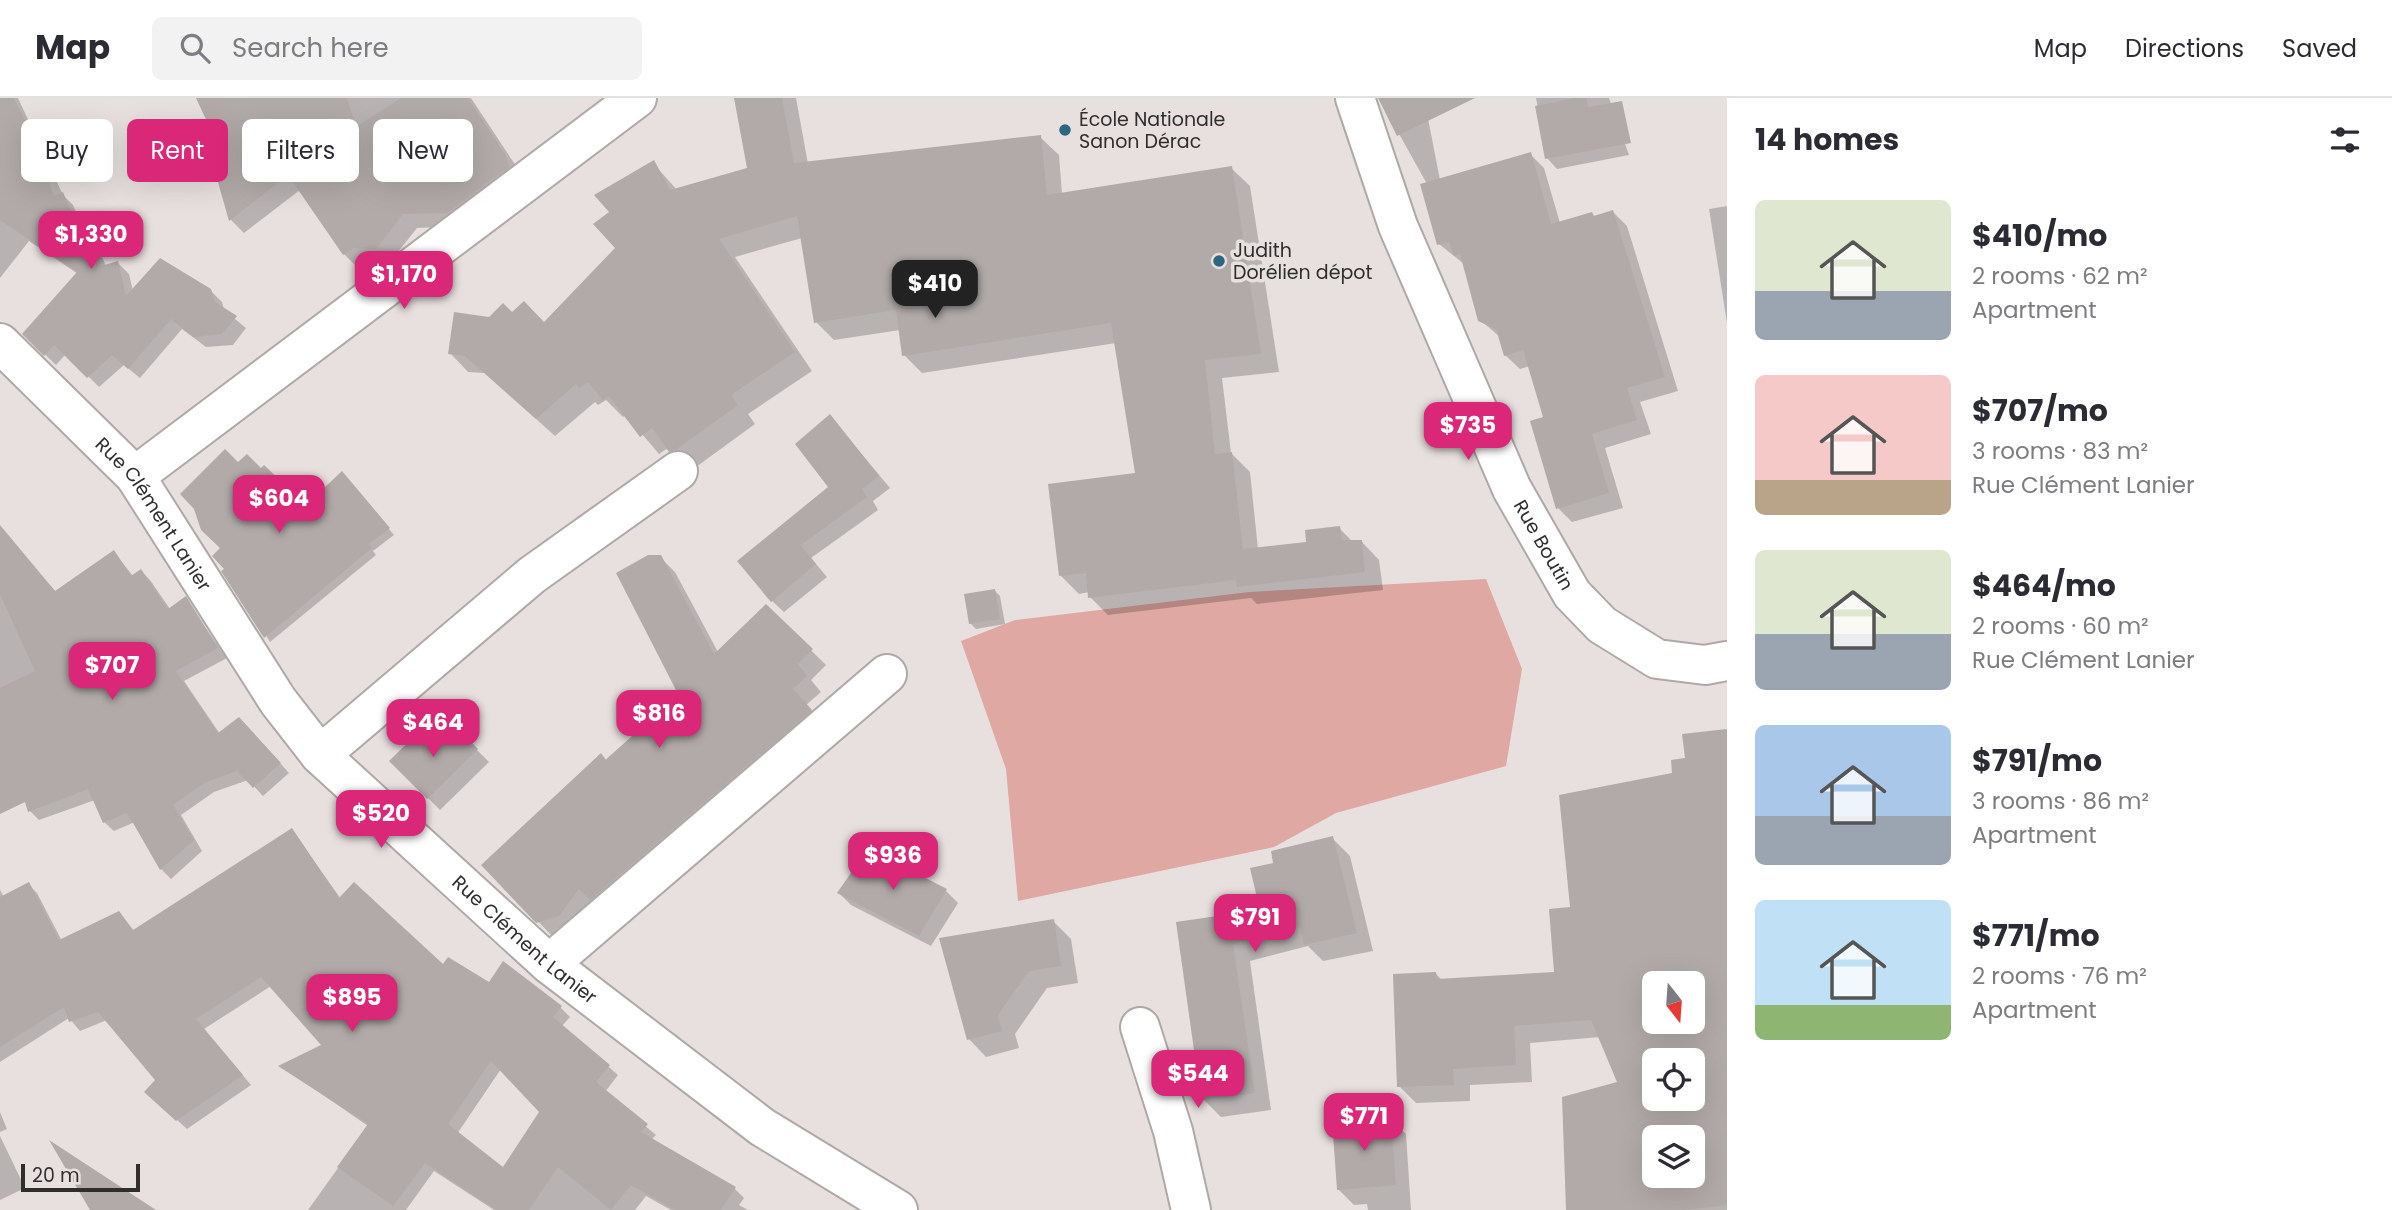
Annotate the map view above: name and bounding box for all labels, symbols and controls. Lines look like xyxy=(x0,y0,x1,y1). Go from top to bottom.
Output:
search box xyxy=(152,17,642,80)
text: Map xyxy=(35,24,110,71)
icon: search xyxy=(176,29,214,67)
text: Search here xyxy=(232,30,389,66)
text: Map xyxy=(2034,32,2087,65)
text: Directions xyxy=(2125,32,2244,65)
text: Saved xyxy=(2282,32,2357,65)
place label: École Nationale Sanon Dérac xyxy=(1079,106,1225,155)
text: 14 homes xyxy=(1755,118,1899,161)
chip: Buy xyxy=(21,119,113,182)
chip: Rent xyxy=(127,119,228,182)
chip: Filters xyxy=(242,119,359,182)
chip: New xyxy=(373,119,473,182)
icon: filters xyxy=(2326,121,2364,159)
marker: École Nationale Sanon Dérac xyxy=(1057,122,1073,138)
pin: $1,330 xyxy=(34,212,148,271)
text: $410/mo xyxy=(1972,214,2107,257)
text: $1,330 xyxy=(54,218,128,250)
icon: home xyxy=(1811,228,1895,312)
place label: Judith Dorélien dépot xyxy=(1233,237,1372,286)
pin: $1,170 xyxy=(347,252,461,311)
marker: Judith Dorélien dépot xyxy=(1211,253,1227,269)
text: $1,170 xyxy=(371,258,437,290)
pin: $410 xyxy=(894,260,976,320)
text: 2 rooms · 62 m² xyxy=(1972,260,2148,292)
text: $410 xyxy=(908,267,962,299)
text: Apartment xyxy=(1972,294,2097,326)
text: $707/mo xyxy=(1972,389,2108,432)
pin: $735 xyxy=(1427,402,1509,462)
icon: home xyxy=(1811,403,1895,487)
text: $735 xyxy=(1440,409,1496,441)
street label: Rue Clément Lanier xyxy=(90,431,218,596)
text: 3 rooms · 83 m² xyxy=(1972,435,2148,467)
text: Rue Clément Lanier xyxy=(1972,469,2195,501)
pin: $604 xyxy=(238,476,320,535)
text: $604 xyxy=(249,482,309,514)
street label: Rue Boutin xyxy=(1507,495,1581,595)
text: $464/mo xyxy=(1972,564,2116,607)
icon: home xyxy=(1811,578,1895,662)
text: 2 rooms · 60 m² xyxy=(1972,610,2149,642)
pin: $707 xyxy=(71,642,153,702)
text: Rue Clément Lanier xyxy=(1972,644,2195,676)
text: $707 xyxy=(85,649,139,681)
pin: $816 xyxy=(618,690,700,750)
text: $816 xyxy=(632,697,686,729)
pin: $464 xyxy=(392,700,474,759)
text: $464 xyxy=(403,706,463,738)
text: $791/mo xyxy=(1972,739,2102,782)
icon: home xyxy=(1811,753,1895,837)
text: 3 rooms · 86 m² xyxy=(1972,785,2149,817)
pin: $520 xyxy=(340,790,422,850)
text: $520 xyxy=(352,797,410,829)
text: Apartment xyxy=(1972,819,2097,851)
pin: $936 xyxy=(852,832,934,892)
text: $936 xyxy=(864,839,922,871)
street label: Rue Clément Lanier xyxy=(446,869,603,1010)
pin: $791 xyxy=(1214,894,1296,954)
text: $791 xyxy=(1230,901,1280,933)
text: $771/mo xyxy=(1972,914,2100,957)
icon: home xyxy=(1811,928,1895,1012)
text: 2 rooms · 76 m² xyxy=(1972,960,2147,992)
north arrow xyxy=(1642,971,1704,1034)
map controls xyxy=(1642,971,1705,1188)
pin: $895 xyxy=(311,974,393,1034)
text: $895 xyxy=(322,981,382,1013)
text: Apartment xyxy=(1972,994,2097,1026)
button: locate xyxy=(1642,1048,1705,1111)
pin: $544 xyxy=(1157,1051,1239,1110)
text: $544 xyxy=(1167,1057,1229,1089)
pin: $771 xyxy=(1323,1094,1405,1153)
text: $771 xyxy=(1340,1100,1388,1132)
button: layers xyxy=(1642,1125,1705,1188)
scale bar xyxy=(21,1161,140,1193)
text: 20 m xyxy=(32,1162,80,1189)

